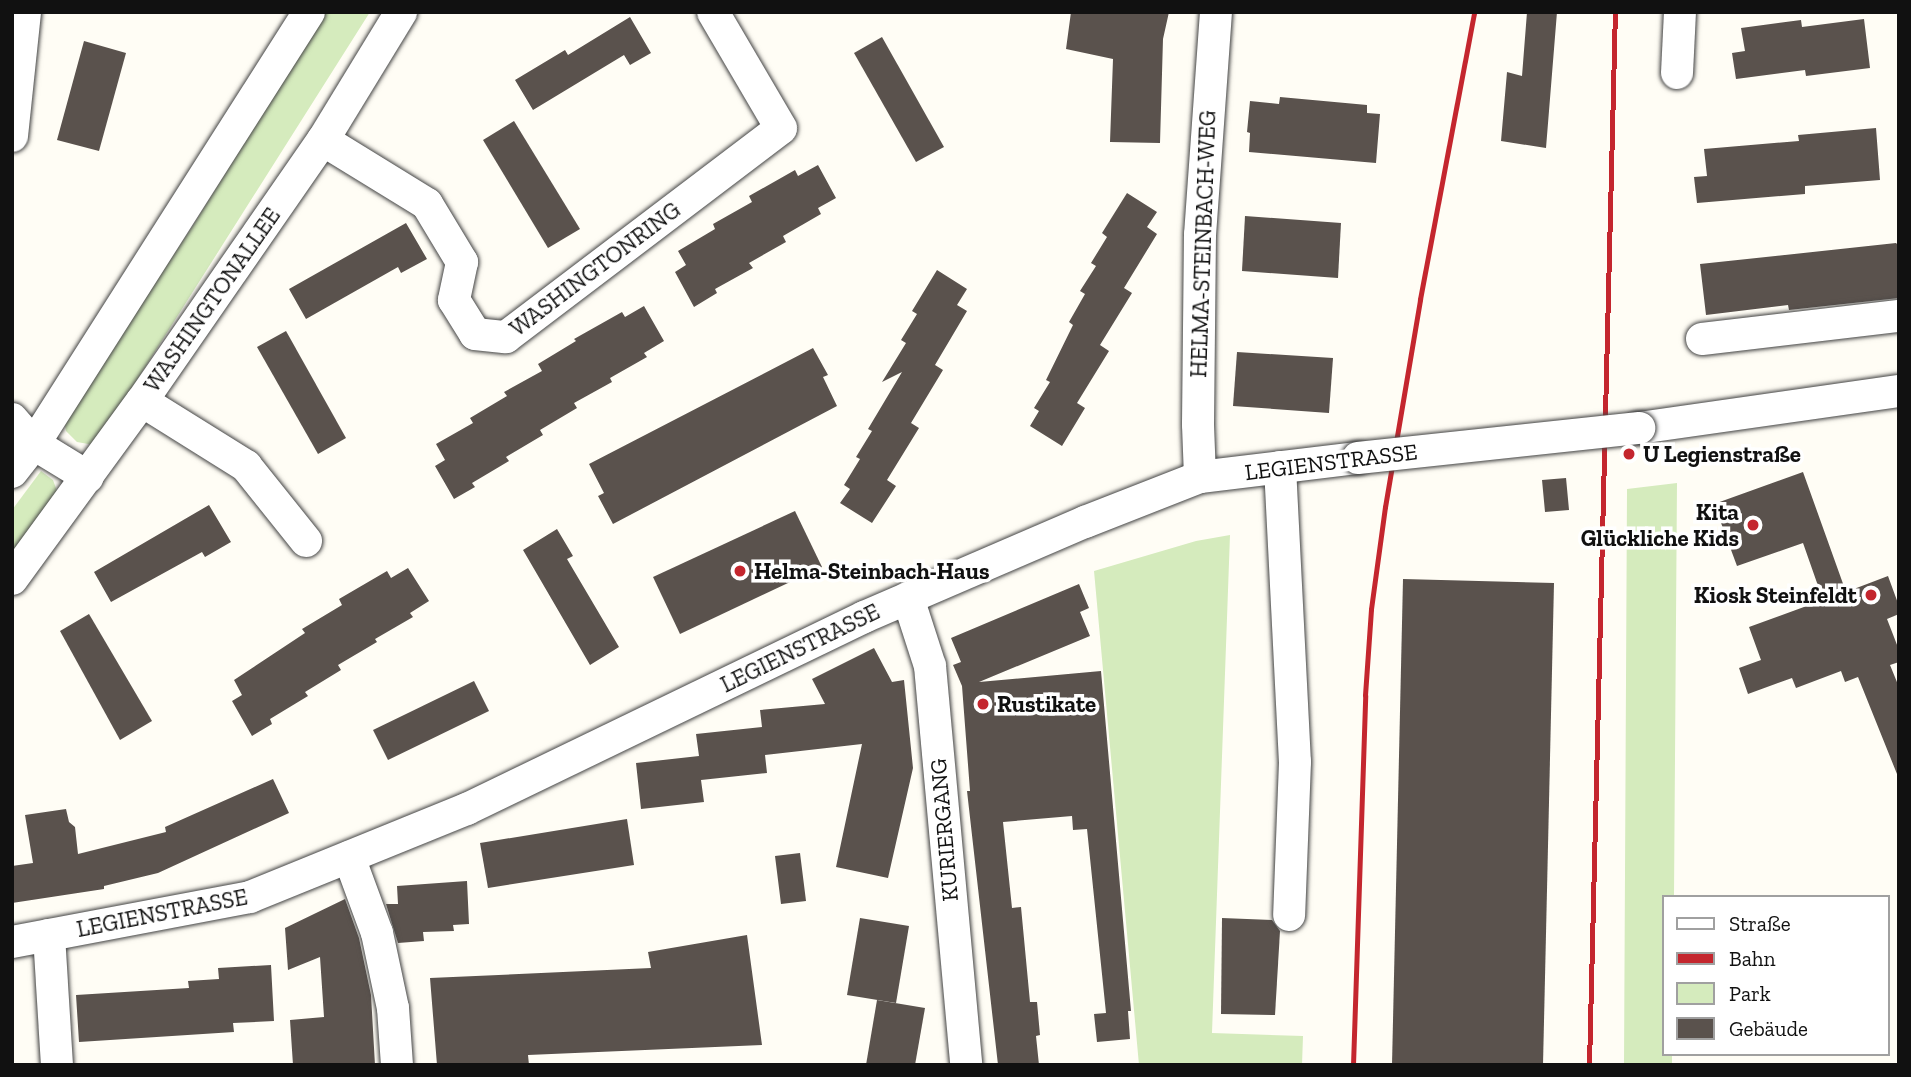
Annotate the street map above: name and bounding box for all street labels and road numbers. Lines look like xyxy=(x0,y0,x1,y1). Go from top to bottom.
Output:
street label: HELMA-STEINBACH-WEG xyxy=(1185,110,1221,378)
street label: WASHINGTONRING xyxy=(504,196,686,342)
street label: WASHINGTONALLEE xyxy=(138,202,286,398)
street label: LEGIENSTRASSE xyxy=(1243,438,1419,486)
street label: LEGIENSTRASSE xyxy=(716,598,884,698)
street label: KURIERGANG xyxy=(924,757,964,903)
street label: LEGIENSTRASSE xyxy=(74,883,250,943)

